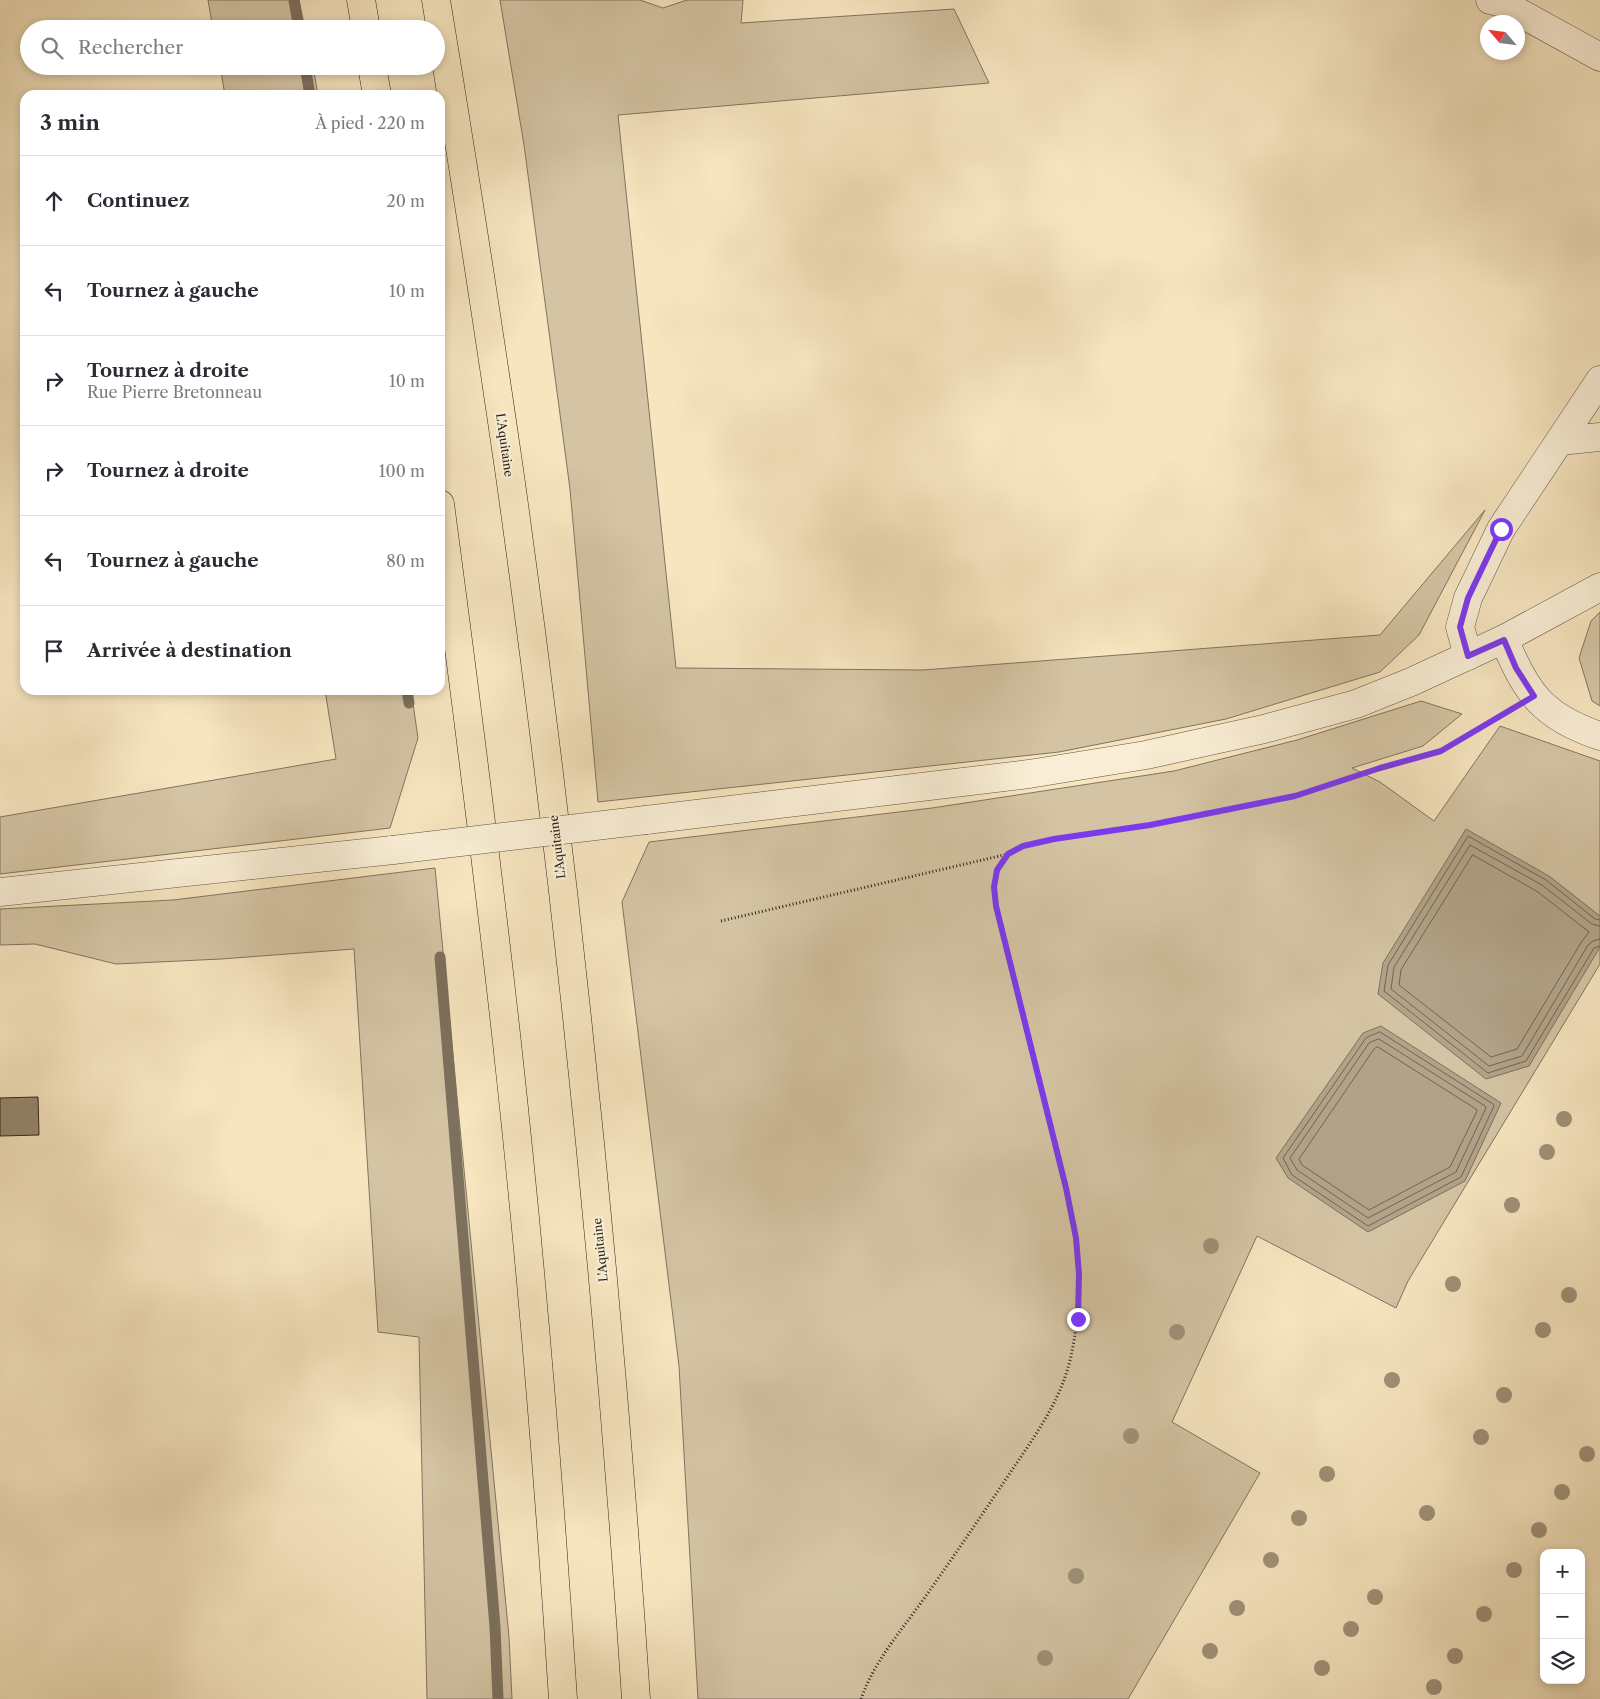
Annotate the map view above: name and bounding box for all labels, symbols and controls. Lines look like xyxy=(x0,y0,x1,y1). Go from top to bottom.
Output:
north arrow xyxy=(1480,15,1525,60)
search box xyxy=(20,20,445,75)
icon: search xyxy=(38,34,66,62)
text: Rechercher xyxy=(78,36,183,59)
text: 3 min xyxy=(40,110,100,135)
text: À pied · 220 m xyxy=(315,113,425,133)
icon: ahead xyxy=(40,187,68,215)
text: Continuez xyxy=(87,189,189,212)
text: 20 m xyxy=(386,191,425,211)
icon: left xyxy=(40,277,68,305)
text: Tournez à gauche xyxy=(87,279,259,302)
text: 10 m xyxy=(389,281,425,301)
text: Tournez à droite xyxy=(87,359,249,382)
icon: right xyxy=(40,367,68,395)
text: 10 m xyxy=(389,371,425,391)
text: Rue Pierre Bretonneau xyxy=(87,382,262,402)
street label: L'Aquitaine xyxy=(493,412,517,478)
icon: right xyxy=(40,457,68,485)
text: Tournez à droite xyxy=(87,459,249,482)
text: 100 m xyxy=(379,461,425,481)
route start xyxy=(1490,518,1513,541)
icon: left xyxy=(40,547,68,575)
text: Tournez à gauche xyxy=(87,549,259,572)
text: 80 m xyxy=(386,551,425,571)
icon: arrive xyxy=(40,637,68,665)
text: Arrivée à destination xyxy=(87,639,292,662)
street label: L'Aquitaine xyxy=(546,814,568,880)
street label: L'Aquitaine xyxy=(589,1217,611,1283)
route end xyxy=(1067,1308,1090,1331)
map controls xyxy=(1540,1549,1585,1684)
button: + xyxy=(1540,1549,1585,1594)
button: − xyxy=(1540,1594,1585,1639)
button: layers xyxy=(1540,1639,1585,1684)

